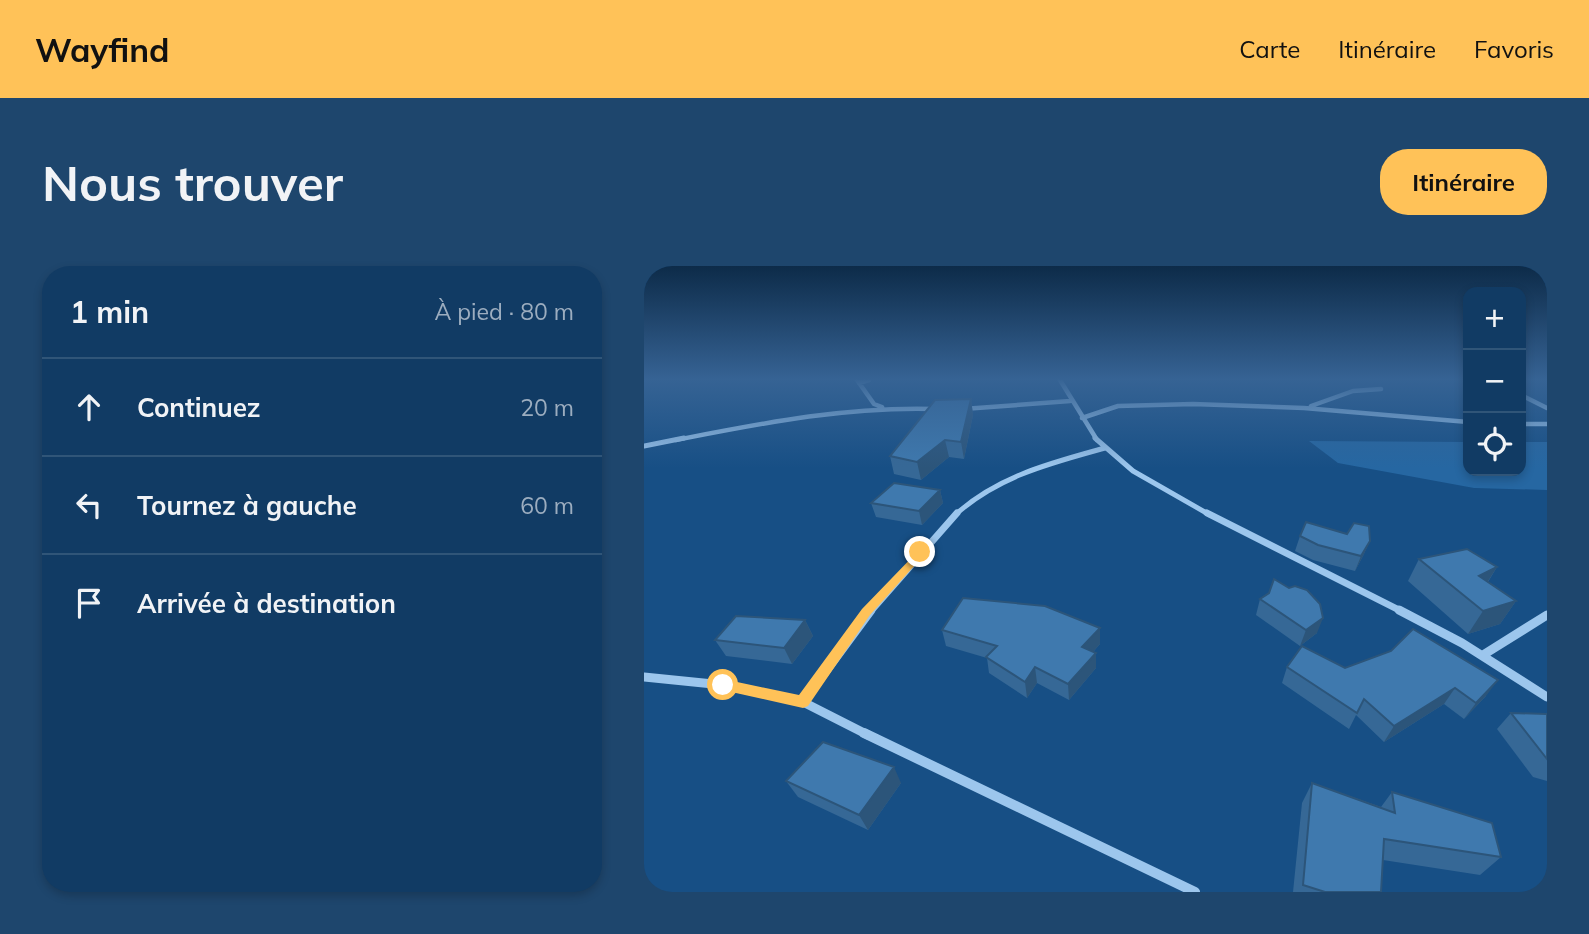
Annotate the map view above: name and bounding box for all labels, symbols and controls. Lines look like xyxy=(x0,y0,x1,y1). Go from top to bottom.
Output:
text: Wayfind xyxy=(35,29,170,70)
text: Carte xyxy=(1239,34,1300,64)
text: Itinéraire xyxy=(1338,34,1436,64)
text: Favoris xyxy=(1474,34,1554,64)
button: Itinéraire xyxy=(1380,149,1547,215)
text: Nous trouver xyxy=(42,152,343,213)
map controls xyxy=(1463,287,1526,476)
button: + xyxy=(1463,287,1526,350)
text: 1 min xyxy=(70,293,149,331)
text: À pied · 80 m xyxy=(434,297,574,326)
button: − xyxy=(1463,350,1526,413)
icon: ahead xyxy=(70,388,108,426)
text: Continuez xyxy=(137,391,261,424)
text: 20 m xyxy=(520,393,574,422)
button: locate xyxy=(1463,413,1526,476)
icon: left xyxy=(70,486,108,524)
text: Tournez à gauche xyxy=(137,489,357,522)
text: 60 m xyxy=(520,491,574,520)
route end xyxy=(904,536,935,567)
icon: arrive xyxy=(70,584,108,622)
text: Arrivée à destination xyxy=(137,587,396,620)
route start xyxy=(707,669,738,700)

